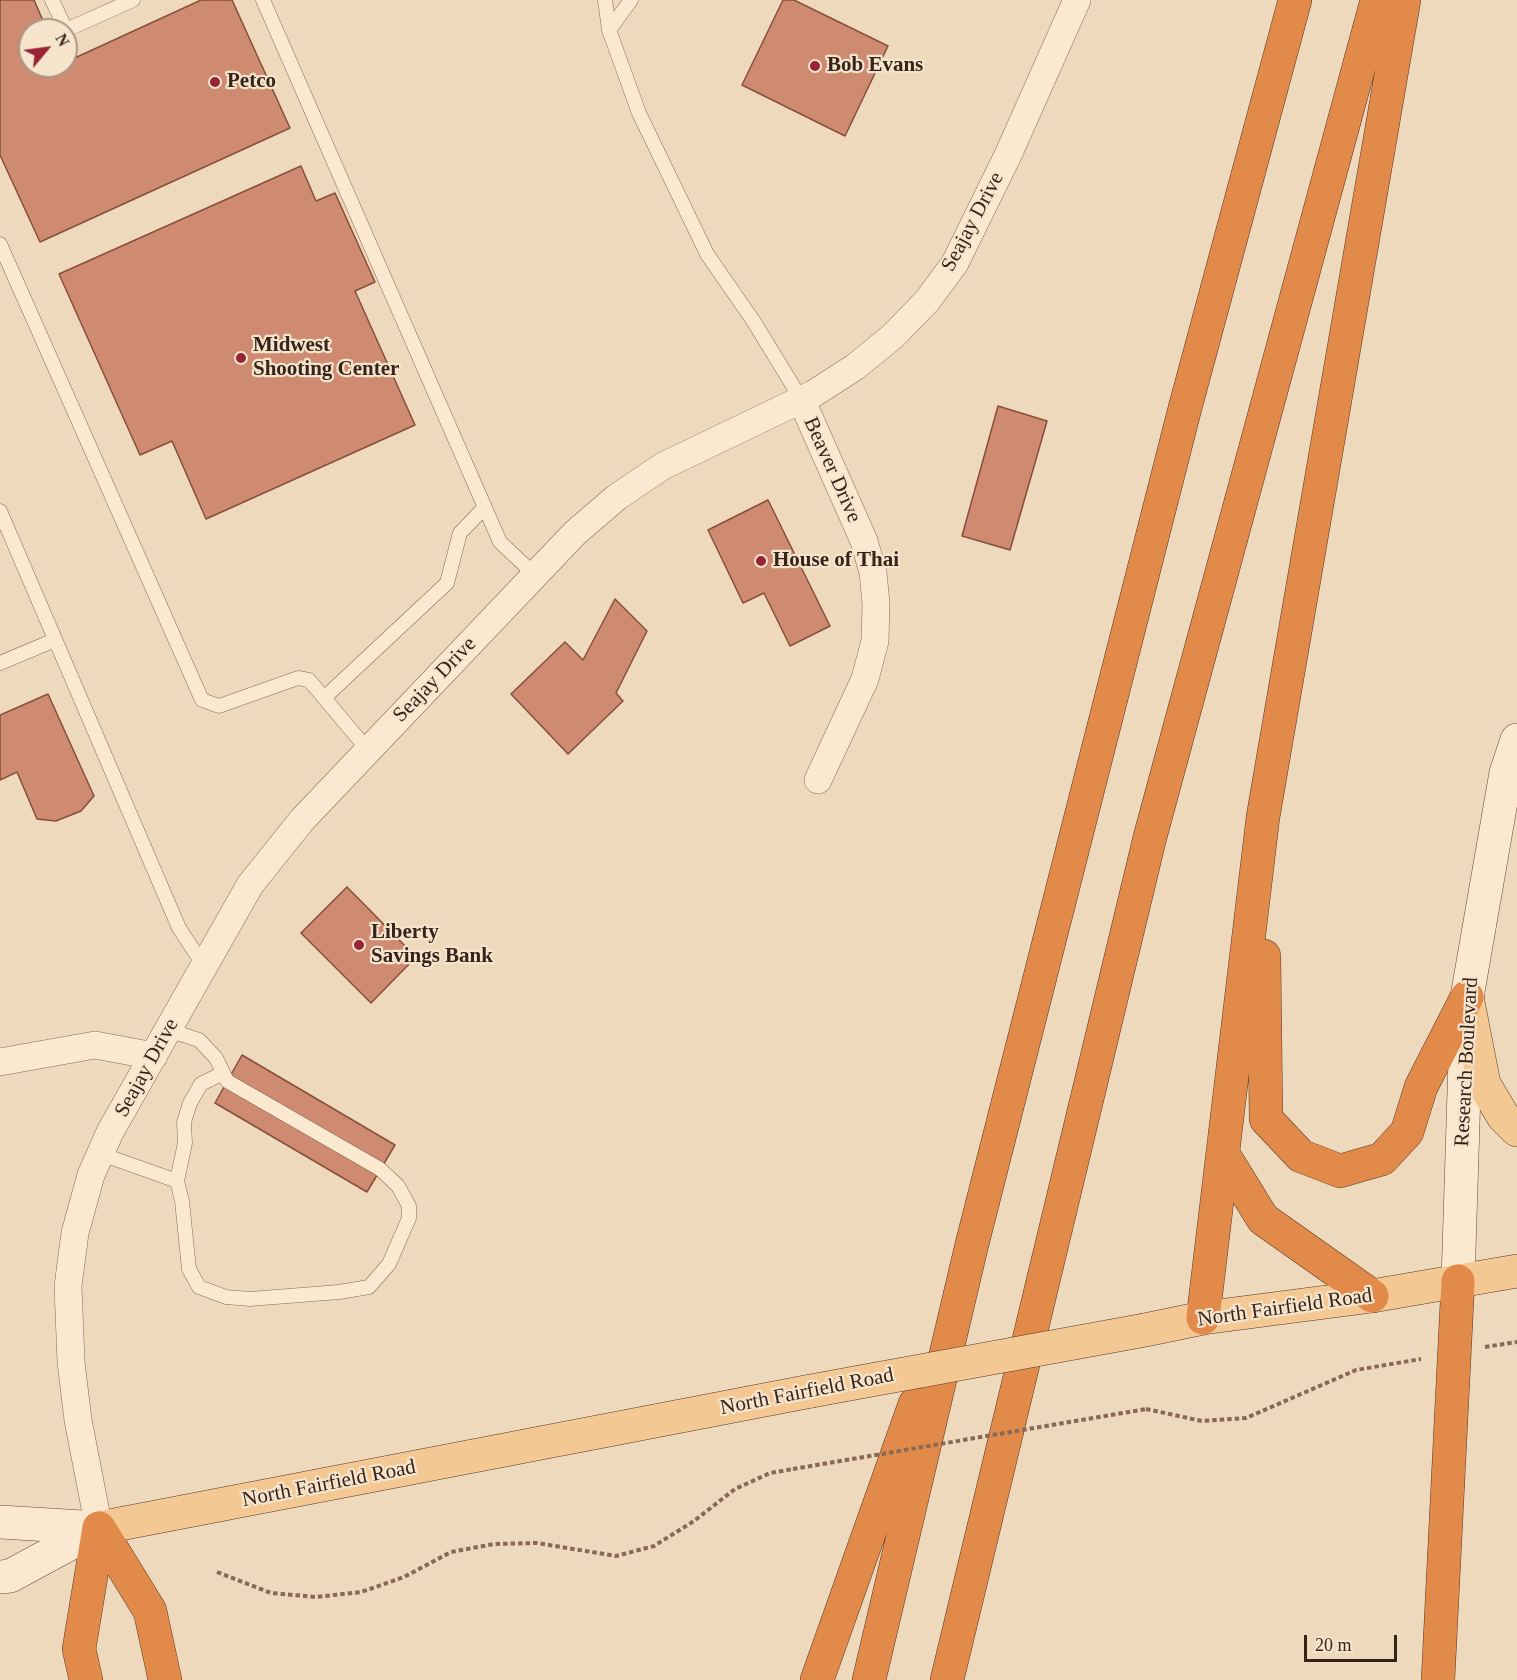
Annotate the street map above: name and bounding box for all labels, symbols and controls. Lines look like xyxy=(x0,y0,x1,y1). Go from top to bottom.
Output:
north arrow xyxy=(18,18,78,78)
text: N xyxy=(52,31,73,49)
place label: Bob Evans xyxy=(827,53,923,79)
marker: Bob Evans xyxy=(808,59,822,73)
place label: Petco xyxy=(227,69,276,95)
marker: Petco xyxy=(208,75,222,89)
street label: Seajay Drive xyxy=(936,168,1010,276)
place label: Midwest Shooting Center xyxy=(253,333,399,383)
marker: Midwest Shooting Center xyxy=(234,351,248,365)
street label: Beaver Drive xyxy=(798,413,866,527)
place label: House of Thai xyxy=(773,548,899,574)
marker: House of Thai xyxy=(754,554,768,568)
street label: Seajay Drive xyxy=(388,632,482,728)
place label: Liberty Savings Bank xyxy=(371,920,493,970)
marker: Liberty Savings Bank xyxy=(352,938,366,952)
street label: Research Boulevard xyxy=(1450,977,1484,1147)
street label: Seajay Drive xyxy=(110,1014,184,1122)
street label: North Fairfield Road xyxy=(1196,1283,1374,1333)
street label: North Fairfield Road xyxy=(718,1363,896,1421)
street label: North Fairfield Road xyxy=(240,1455,418,1513)
scale bar xyxy=(1307,1623,1400,1661)
text: 20 m xyxy=(1315,1635,1352,1655)

